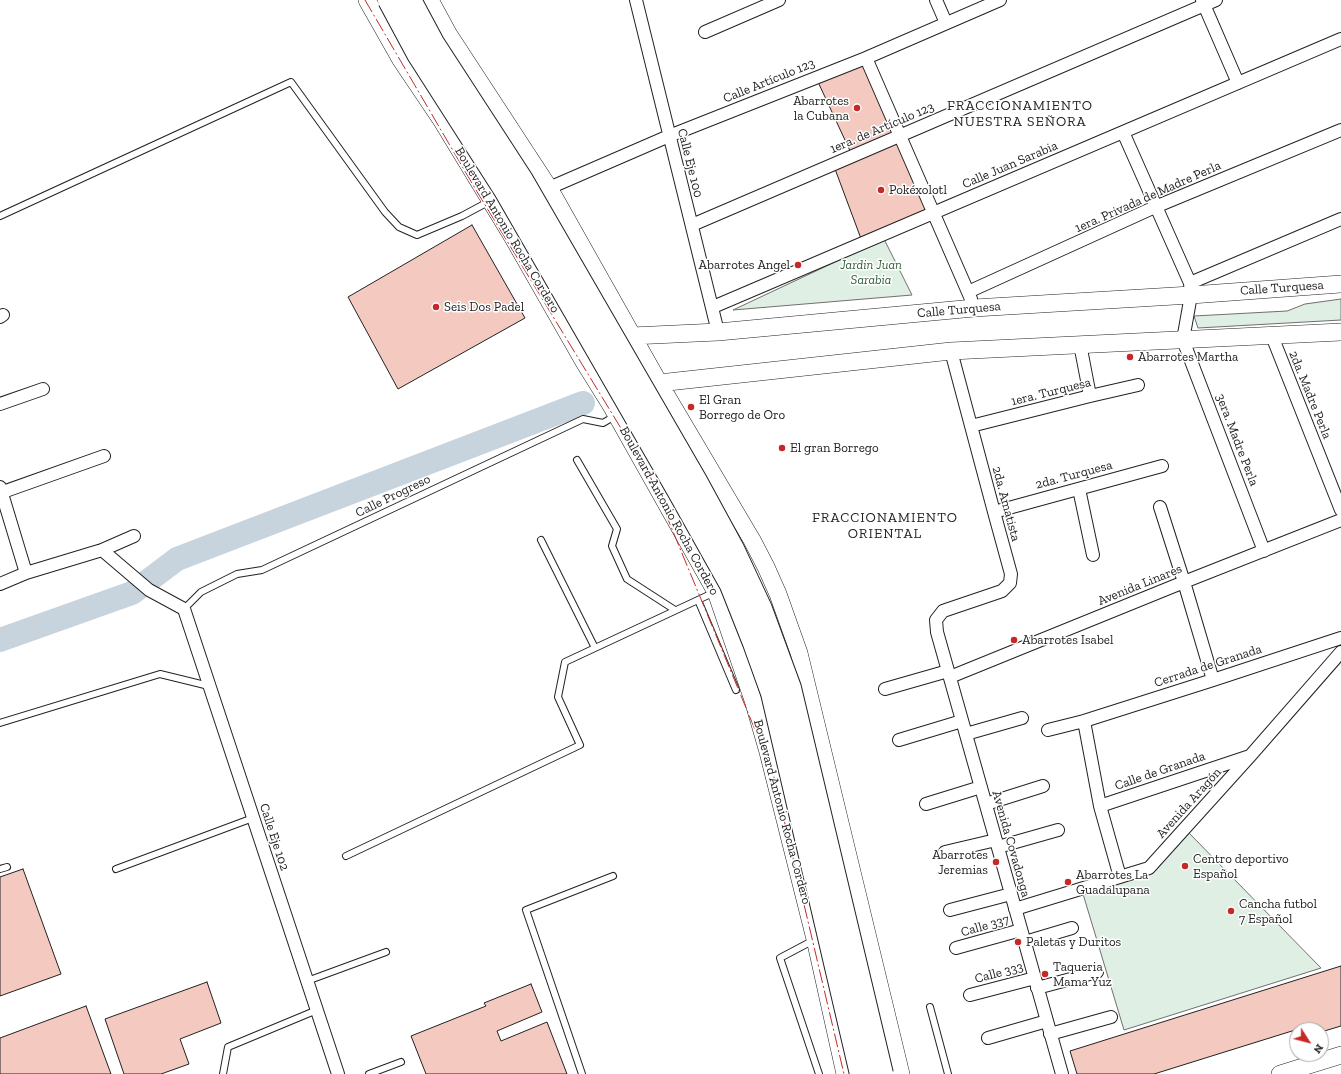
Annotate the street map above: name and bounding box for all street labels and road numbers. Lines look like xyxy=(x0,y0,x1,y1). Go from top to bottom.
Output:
street label: Calle Artículo 123 xyxy=(721,56,817,106)
street label: 1era. de Artículo 123 xyxy=(828,99,936,157)
street label: Calle Eje 100 xyxy=(674,127,706,199)
street label: Calle Juan Sarabia xyxy=(960,138,1060,192)
street label: Boulevard Antonio Rocha Cordero xyxy=(451,144,563,316)
street label: 1era. Privada de Madre Perla xyxy=(1073,158,1223,236)
street label: Calle Turquesa xyxy=(1240,277,1324,299)
street label: Calle Turquesa xyxy=(917,299,1001,321)
street label: 2da. Madre Perla xyxy=(1285,349,1335,441)
street label: 1era. Turquesa xyxy=(1009,375,1093,409)
street label: 3era. Madre Perla xyxy=(1212,392,1262,488)
street label: Boulevard Antonio Rocha Cordero xyxy=(616,424,722,598)
street label: 2da. Turquesa xyxy=(1034,457,1114,493)
street label: 2da. Amatista xyxy=(989,465,1023,543)
street label: Calle Progreso xyxy=(353,471,433,521)
street label: Avenida Linares xyxy=(1096,561,1184,609)
street label: Cerrada de Granada xyxy=(1152,641,1264,691)
street label: Boulevard Antonio Rocha Cordero xyxy=(750,718,814,906)
street label: Calle de Granada xyxy=(1113,748,1207,794)
street label: Avenida Aragón xyxy=(1153,765,1225,841)
street label: Avenida Covadonga xyxy=(988,789,1034,899)
street label: Calle Eje 102 xyxy=(256,801,292,873)
street label: Calle 337 xyxy=(959,912,1011,940)
street label: Calle 333 xyxy=(973,959,1025,987)

